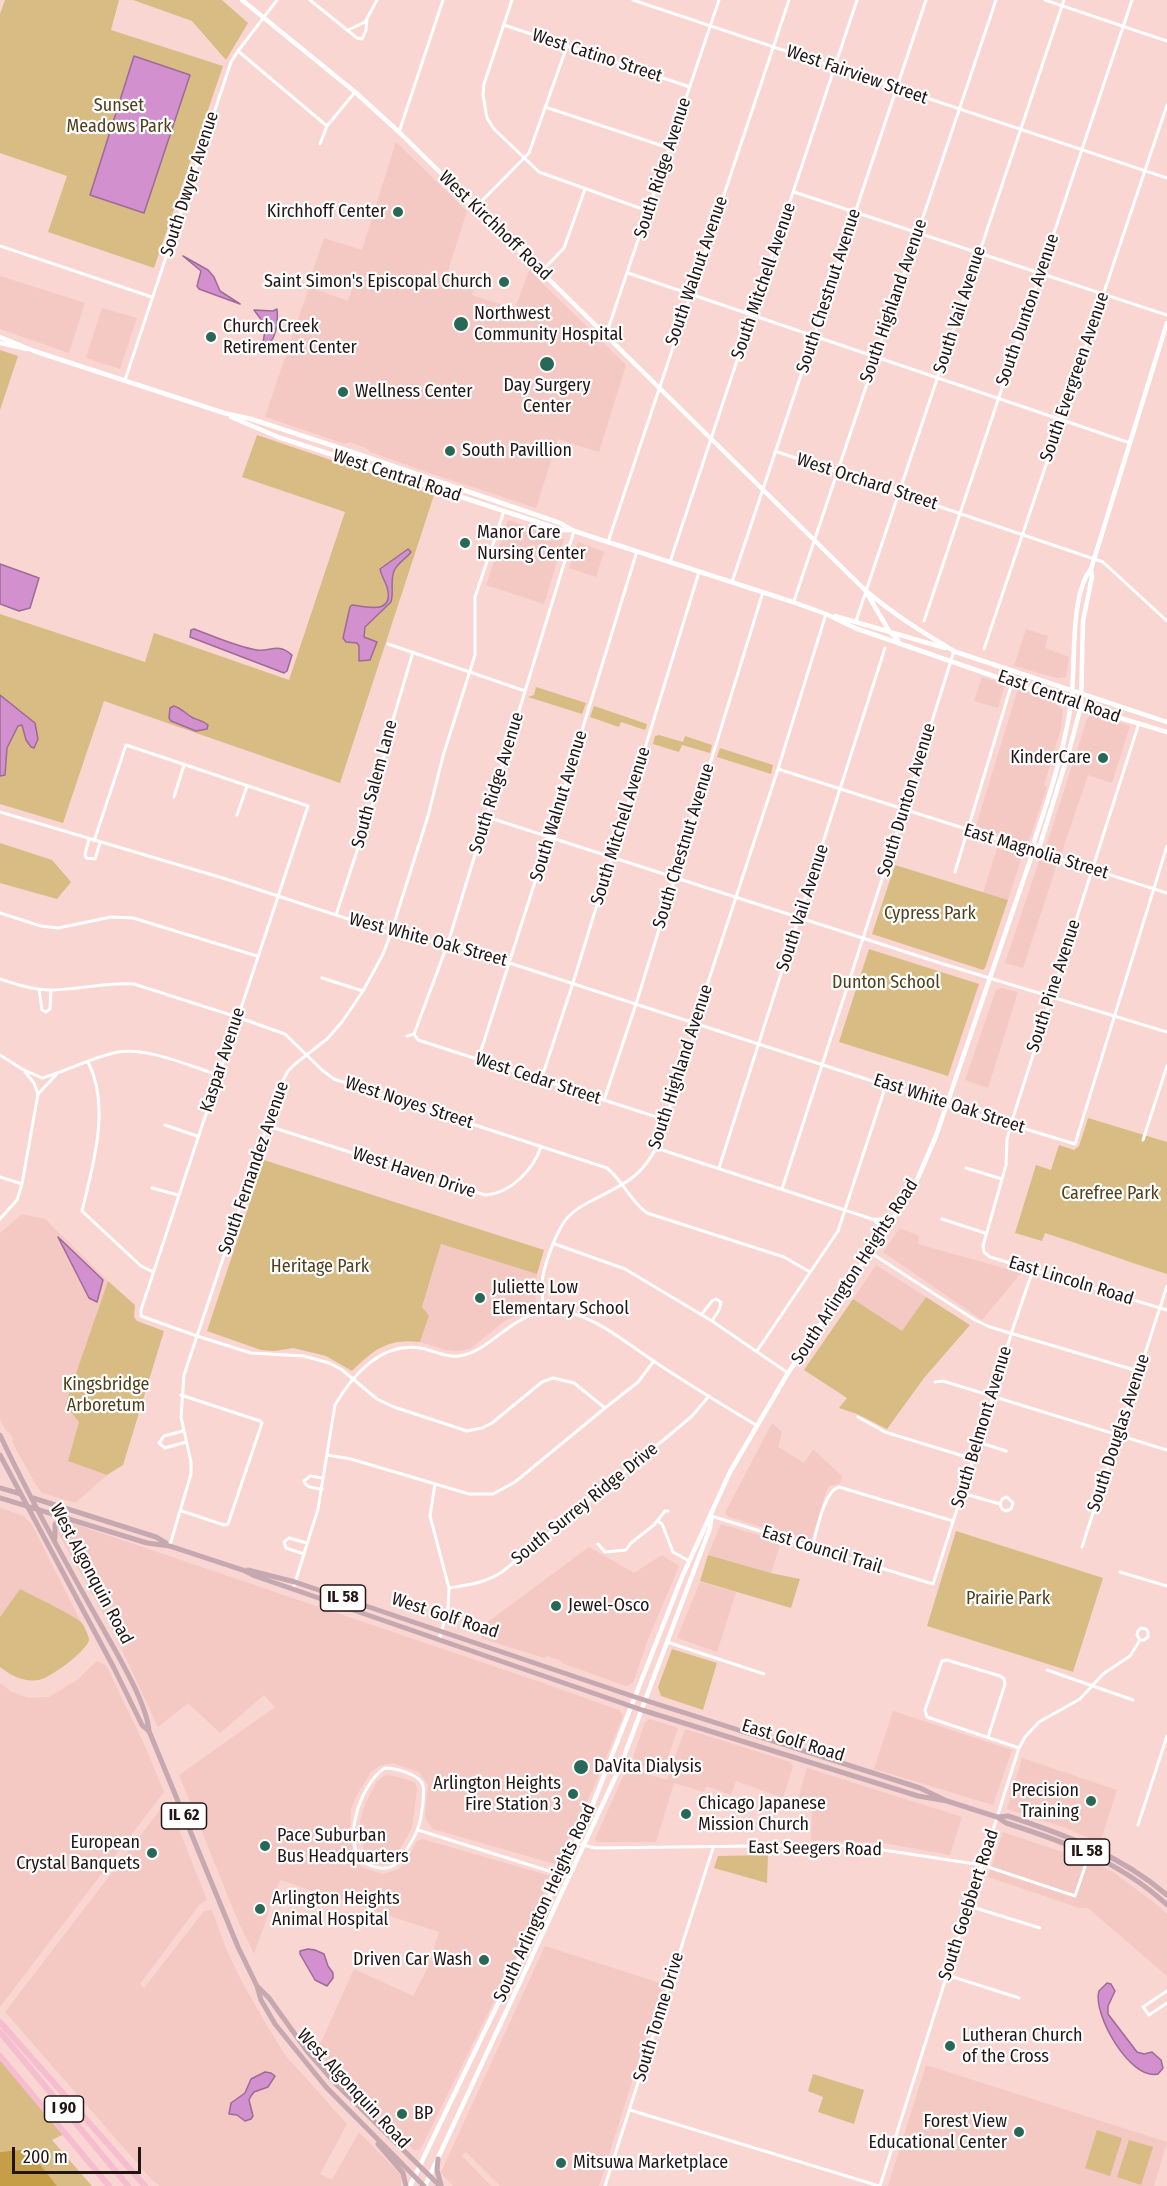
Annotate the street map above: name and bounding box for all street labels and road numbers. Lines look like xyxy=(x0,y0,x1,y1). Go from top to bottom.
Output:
street label: West Catino Street xyxy=(529,25,665,87)
street label: West Fairview Street xyxy=(783,41,931,109)
street label: South Ridge Avenue xyxy=(630,95,696,241)
street label: South Dwyer Avenue xyxy=(156,109,224,259)
street label: West Kirchhoff Road xyxy=(434,167,556,285)
street label: South Walnut Avenue xyxy=(661,193,733,349)
street label: South Mitchell Avenue xyxy=(727,200,801,362)
street label: South Chestnut Avenue xyxy=(792,206,866,376)
street label: South Highland Avenue xyxy=(856,216,932,386)
street label: South Dunton Avenue xyxy=(992,231,1064,389)
street label: South Vail Avenue xyxy=(929,244,991,376)
street label: South Evergreen Avenue xyxy=(1036,289,1114,465)
street label: West Central Road xyxy=(330,445,464,507)
street label: West Orchard Street xyxy=(794,449,940,515)
street label: East Central Road xyxy=(995,666,1123,728)
street label: South Ridge Avenue xyxy=(465,710,529,856)
street label: South Salem Lane xyxy=(348,718,402,850)
street label: South Dunton Avenue xyxy=(873,721,941,879)
street label: South Walnut Avenue xyxy=(526,728,592,884)
street label: South Mitchell Avenue xyxy=(587,744,655,908)
street label: South Chestnut Avenue xyxy=(649,761,719,931)
street label: East Magnolia Street xyxy=(961,820,1111,884)
street label: South Vail Avenue xyxy=(772,842,834,974)
street label: West White Oak Street xyxy=(346,908,510,972)
street label: South Pine Avenue xyxy=(1022,917,1086,1055)
street label: South Highland Avenue xyxy=(644,982,718,1152)
street label: Kaspar Avenue xyxy=(196,1005,250,1115)
street label: West Cedar Street xyxy=(472,1049,604,1109)
street label: East White Oak Street xyxy=(871,1069,1027,1139)
street label: West Noyes Street xyxy=(342,1072,476,1134)
street label: South Fernandez Avenue xyxy=(214,1079,294,1257)
street label: West Haven Drive xyxy=(350,1143,478,1203)
street label: South Arlington Heights Road xyxy=(787,1175,923,1369)
street label: East Lincoln Road xyxy=(1006,1252,1136,1310)
street label: South Belmont Avenue xyxy=(947,1344,1017,1510)
street label: South Douglas Avenue xyxy=(1083,1351,1155,1515)
street label: South Surrey Ridge Drive xyxy=(507,1438,663,1570)
street label: West Algonquin Road xyxy=(45,1500,137,1648)
street label: East Council Trail xyxy=(759,1521,885,1579)
road number: IL 58 xyxy=(320,1585,366,1611)
street label: West Golf Road xyxy=(389,1588,501,1644)
street label: East Golf Road xyxy=(739,1715,847,1767)
street label: South Arlington Heights Road xyxy=(489,1800,601,2006)
road number: IL 62 xyxy=(162,1803,207,1829)
street label: South Goebbert Road xyxy=(934,1827,1004,1983)
street label: East Seegers Road xyxy=(748,1837,882,1861)
road number: IL 58 xyxy=(1064,1839,1110,1865)
street label: South Tonne Drive xyxy=(629,1950,689,2084)
street label: West Algonquin Road xyxy=(292,2025,414,2153)
road number: I 90 xyxy=(44,2096,84,2122)

